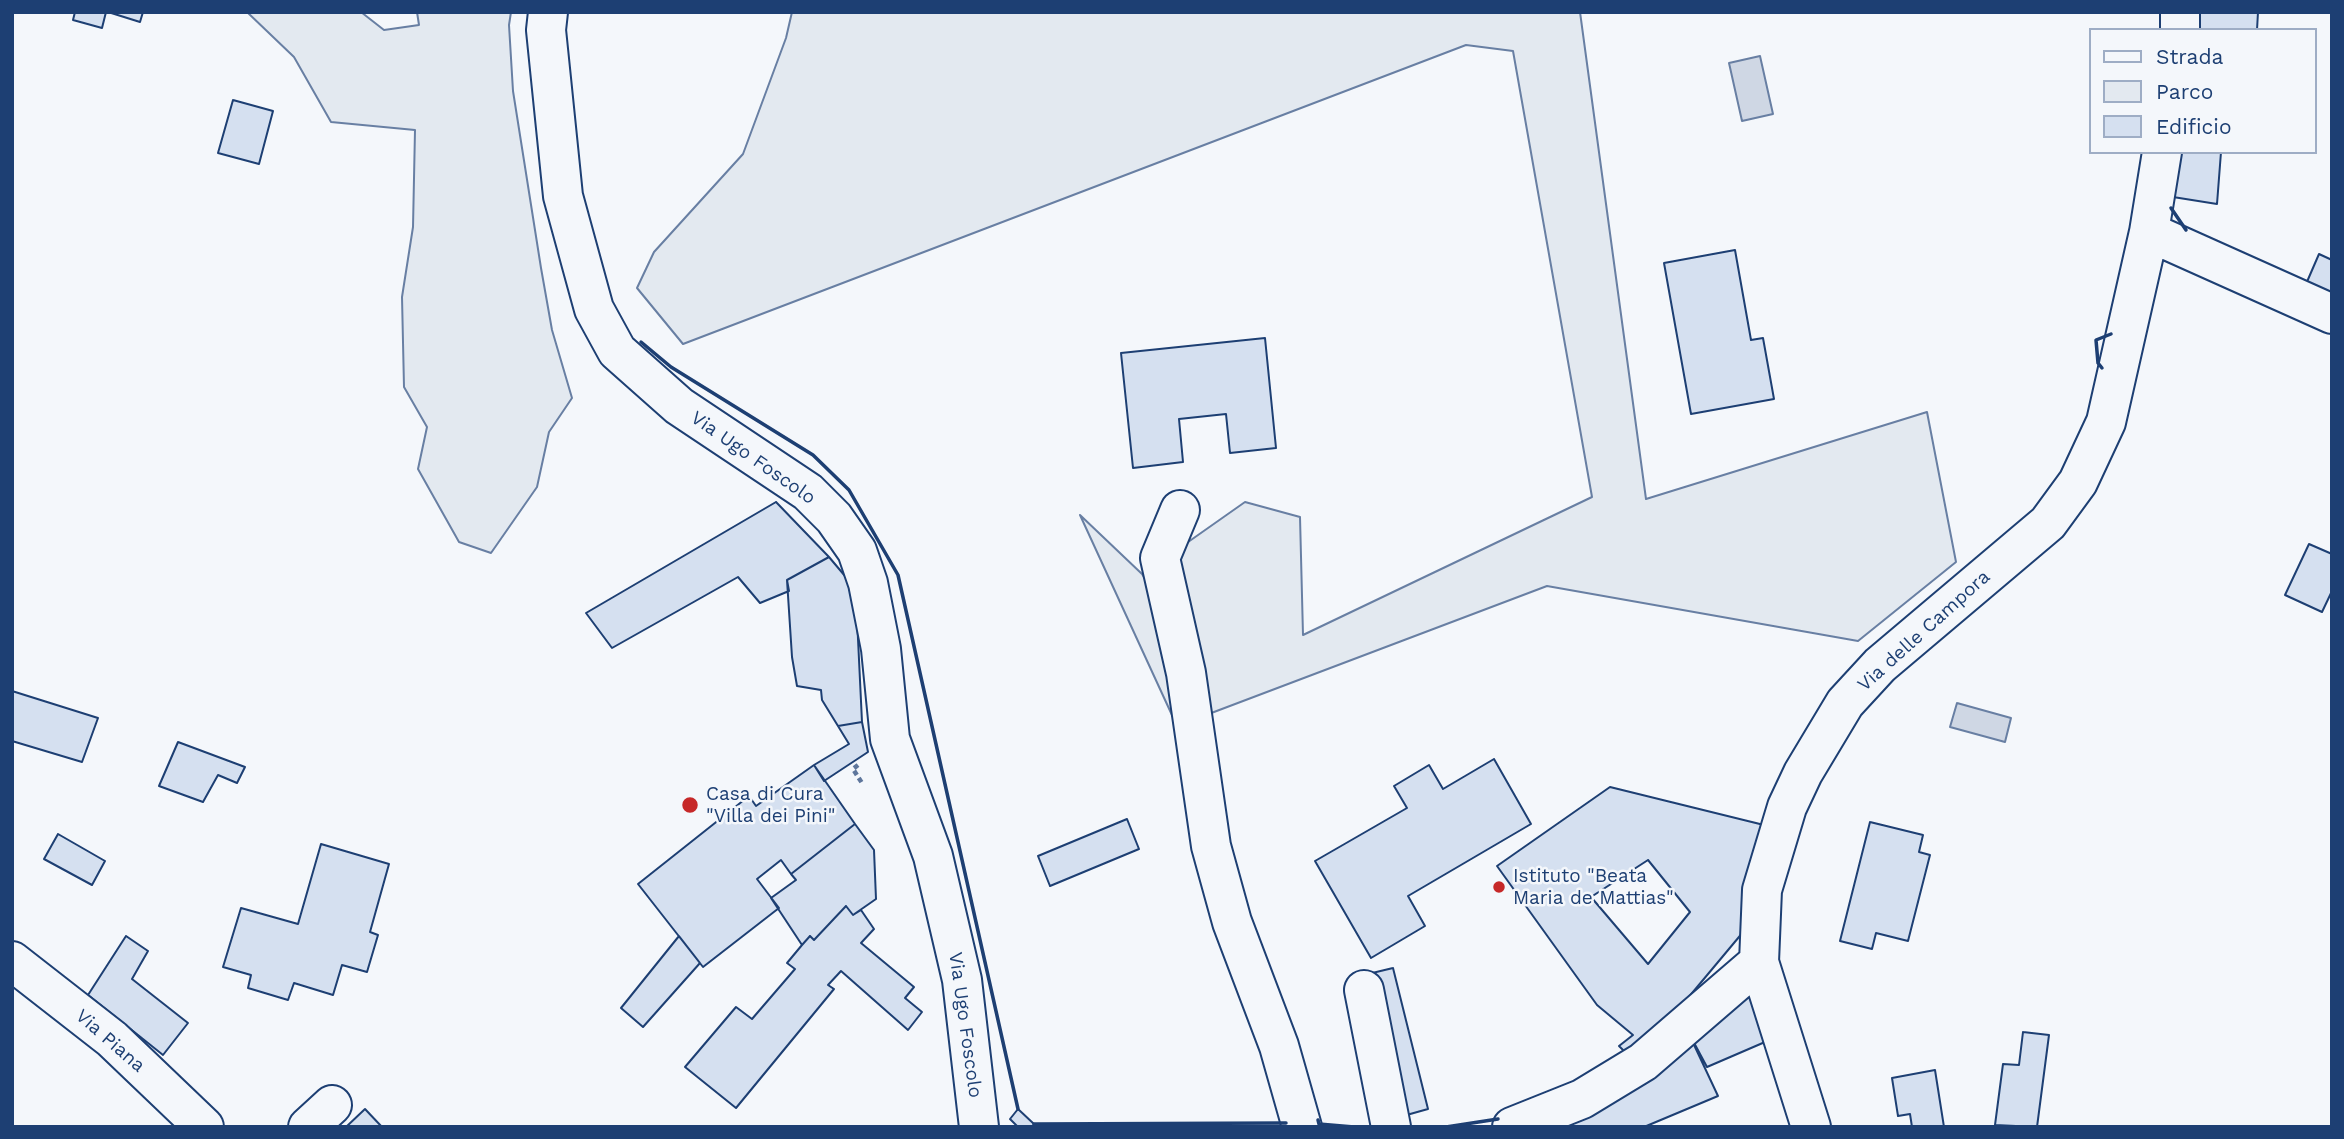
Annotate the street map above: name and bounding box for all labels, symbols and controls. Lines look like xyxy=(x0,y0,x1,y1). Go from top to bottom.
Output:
legend xyxy=(2088,28,2316,154)
text: Strada xyxy=(2156,44,2223,69)
text: Parco xyxy=(2156,79,2213,104)
text: Edificio xyxy=(2156,114,2232,139)
street label: Via Ugo Foscolo xyxy=(686,406,820,510)
street label: Via delle Campora xyxy=(1853,566,1995,696)
place label: Casa di Cura "Villa dei Pini" xyxy=(706,783,835,827)
marker: Casa di Cura "Villa dei Pini" xyxy=(680,795,700,815)
place label: Istituto "Beata Maria de Mattias" xyxy=(1513,865,1674,909)
marker: Istituto "Beata Maria de Mattias" xyxy=(1491,879,1507,895)
street label: Via Ugo Foscolo xyxy=(943,951,987,1099)
street label: Via Piana xyxy=(71,1005,149,1077)

